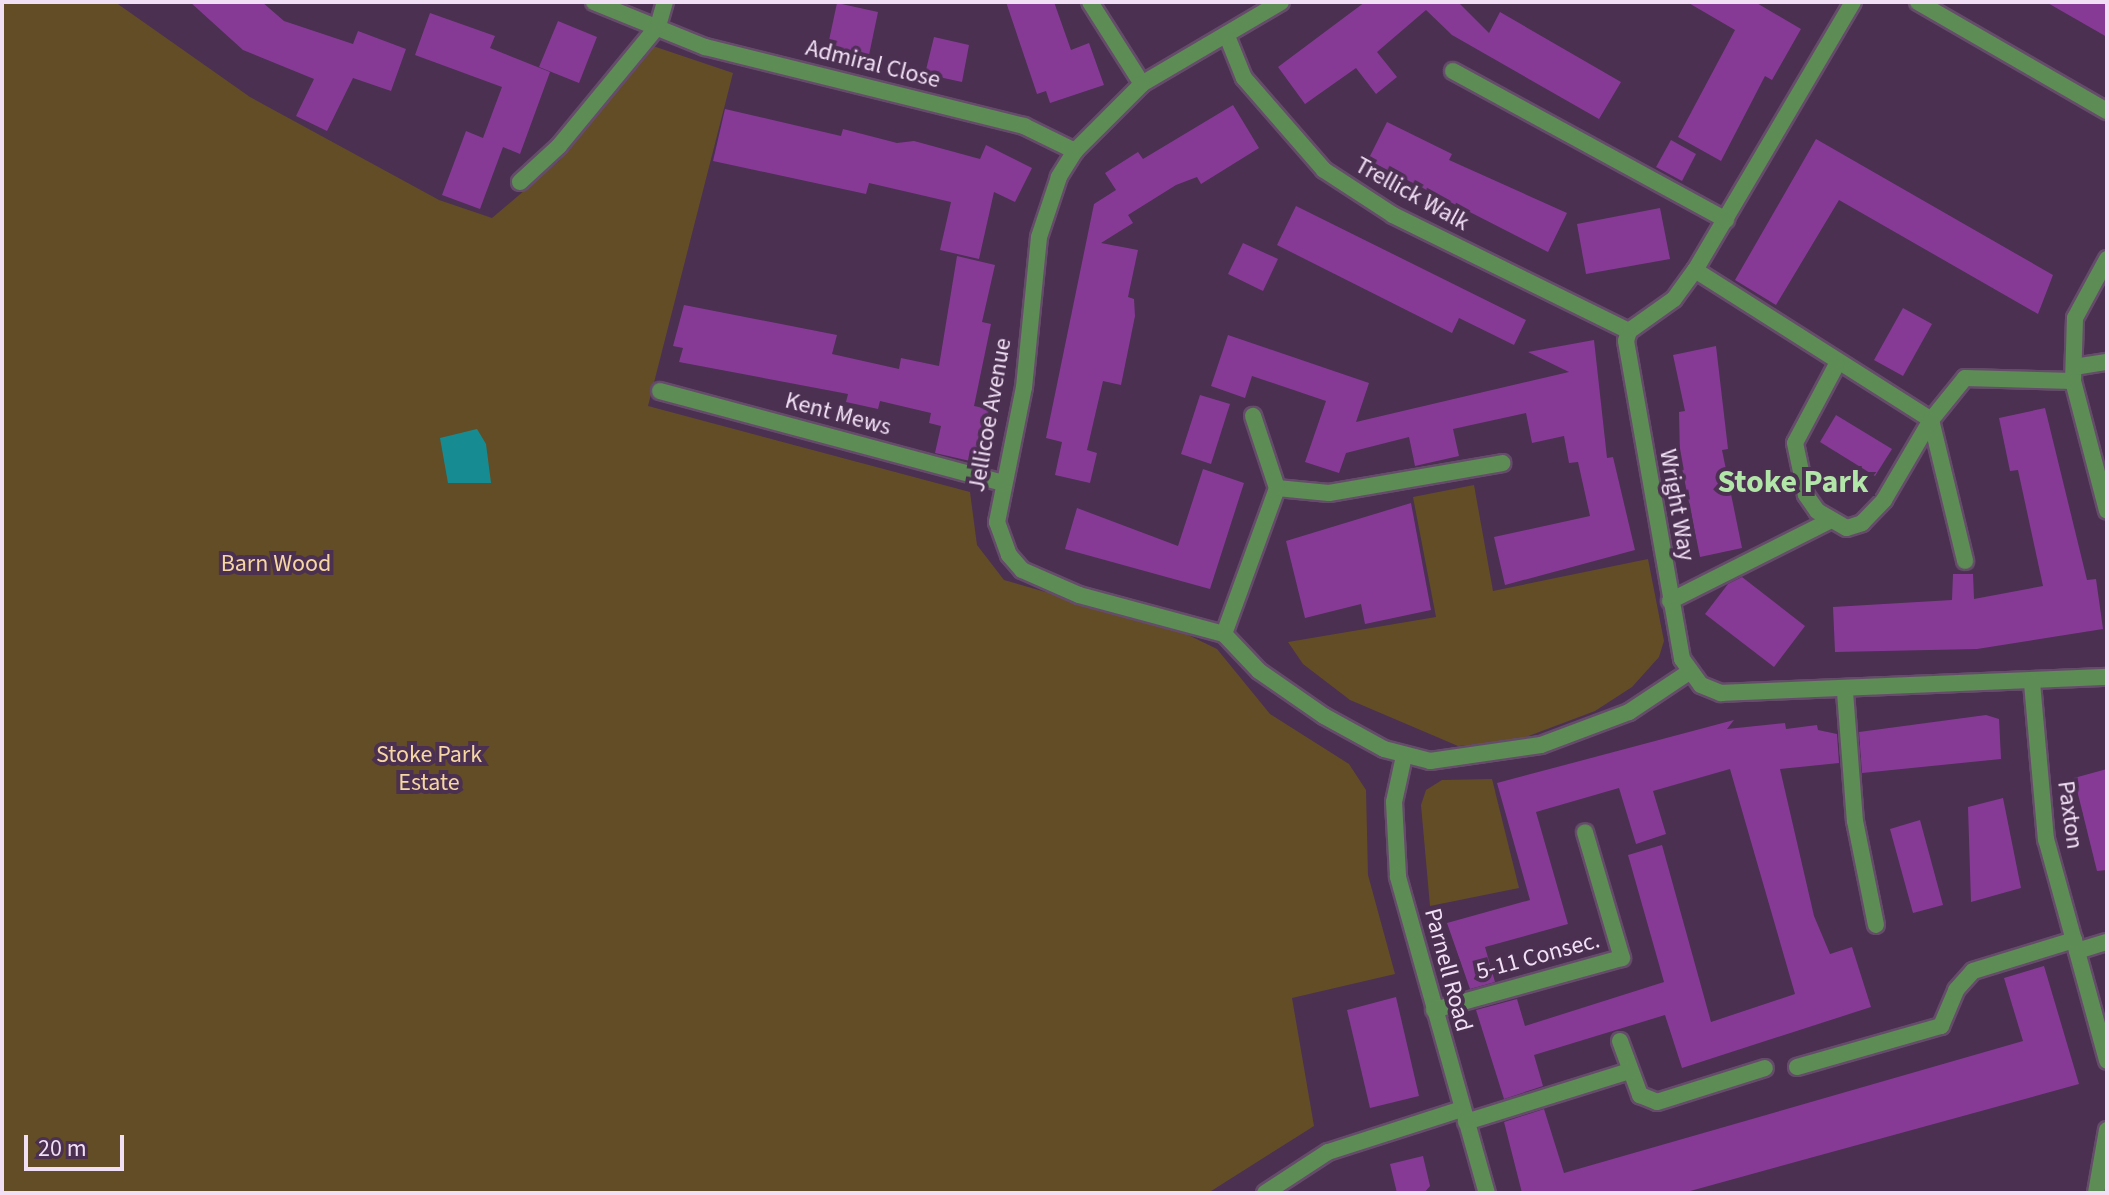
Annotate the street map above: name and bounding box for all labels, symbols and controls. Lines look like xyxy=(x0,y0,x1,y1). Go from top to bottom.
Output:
street label: Admiral Close xyxy=(803,33,943,95)
street label: Trellick Walk xyxy=(1350,151,1474,237)
street label: Jellicoe Avenue xyxy=(962,336,1018,494)
street label: Kent Mews xyxy=(782,386,894,442)
street label: Wright Way xyxy=(1653,447,1701,563)
district label: Stoke Park xyxy=(1717,463,1869,501)
park label: Barn Wood xyxy=(221,550,331,578)
park label: Stoke Park Estate xyxy=(376,741,482,797)
street label: Paxton xyxy=(2051,779,2089,851)
street label: Parnell Road xyxy=(1418,905,1478,1035)
street label: 5-11 Consec. xyxy=(1473,926,1603,986)
scale bar xyxy=(28,1119,128,1169)
text: 20 m xyxy=(38,1131,87,1166)

